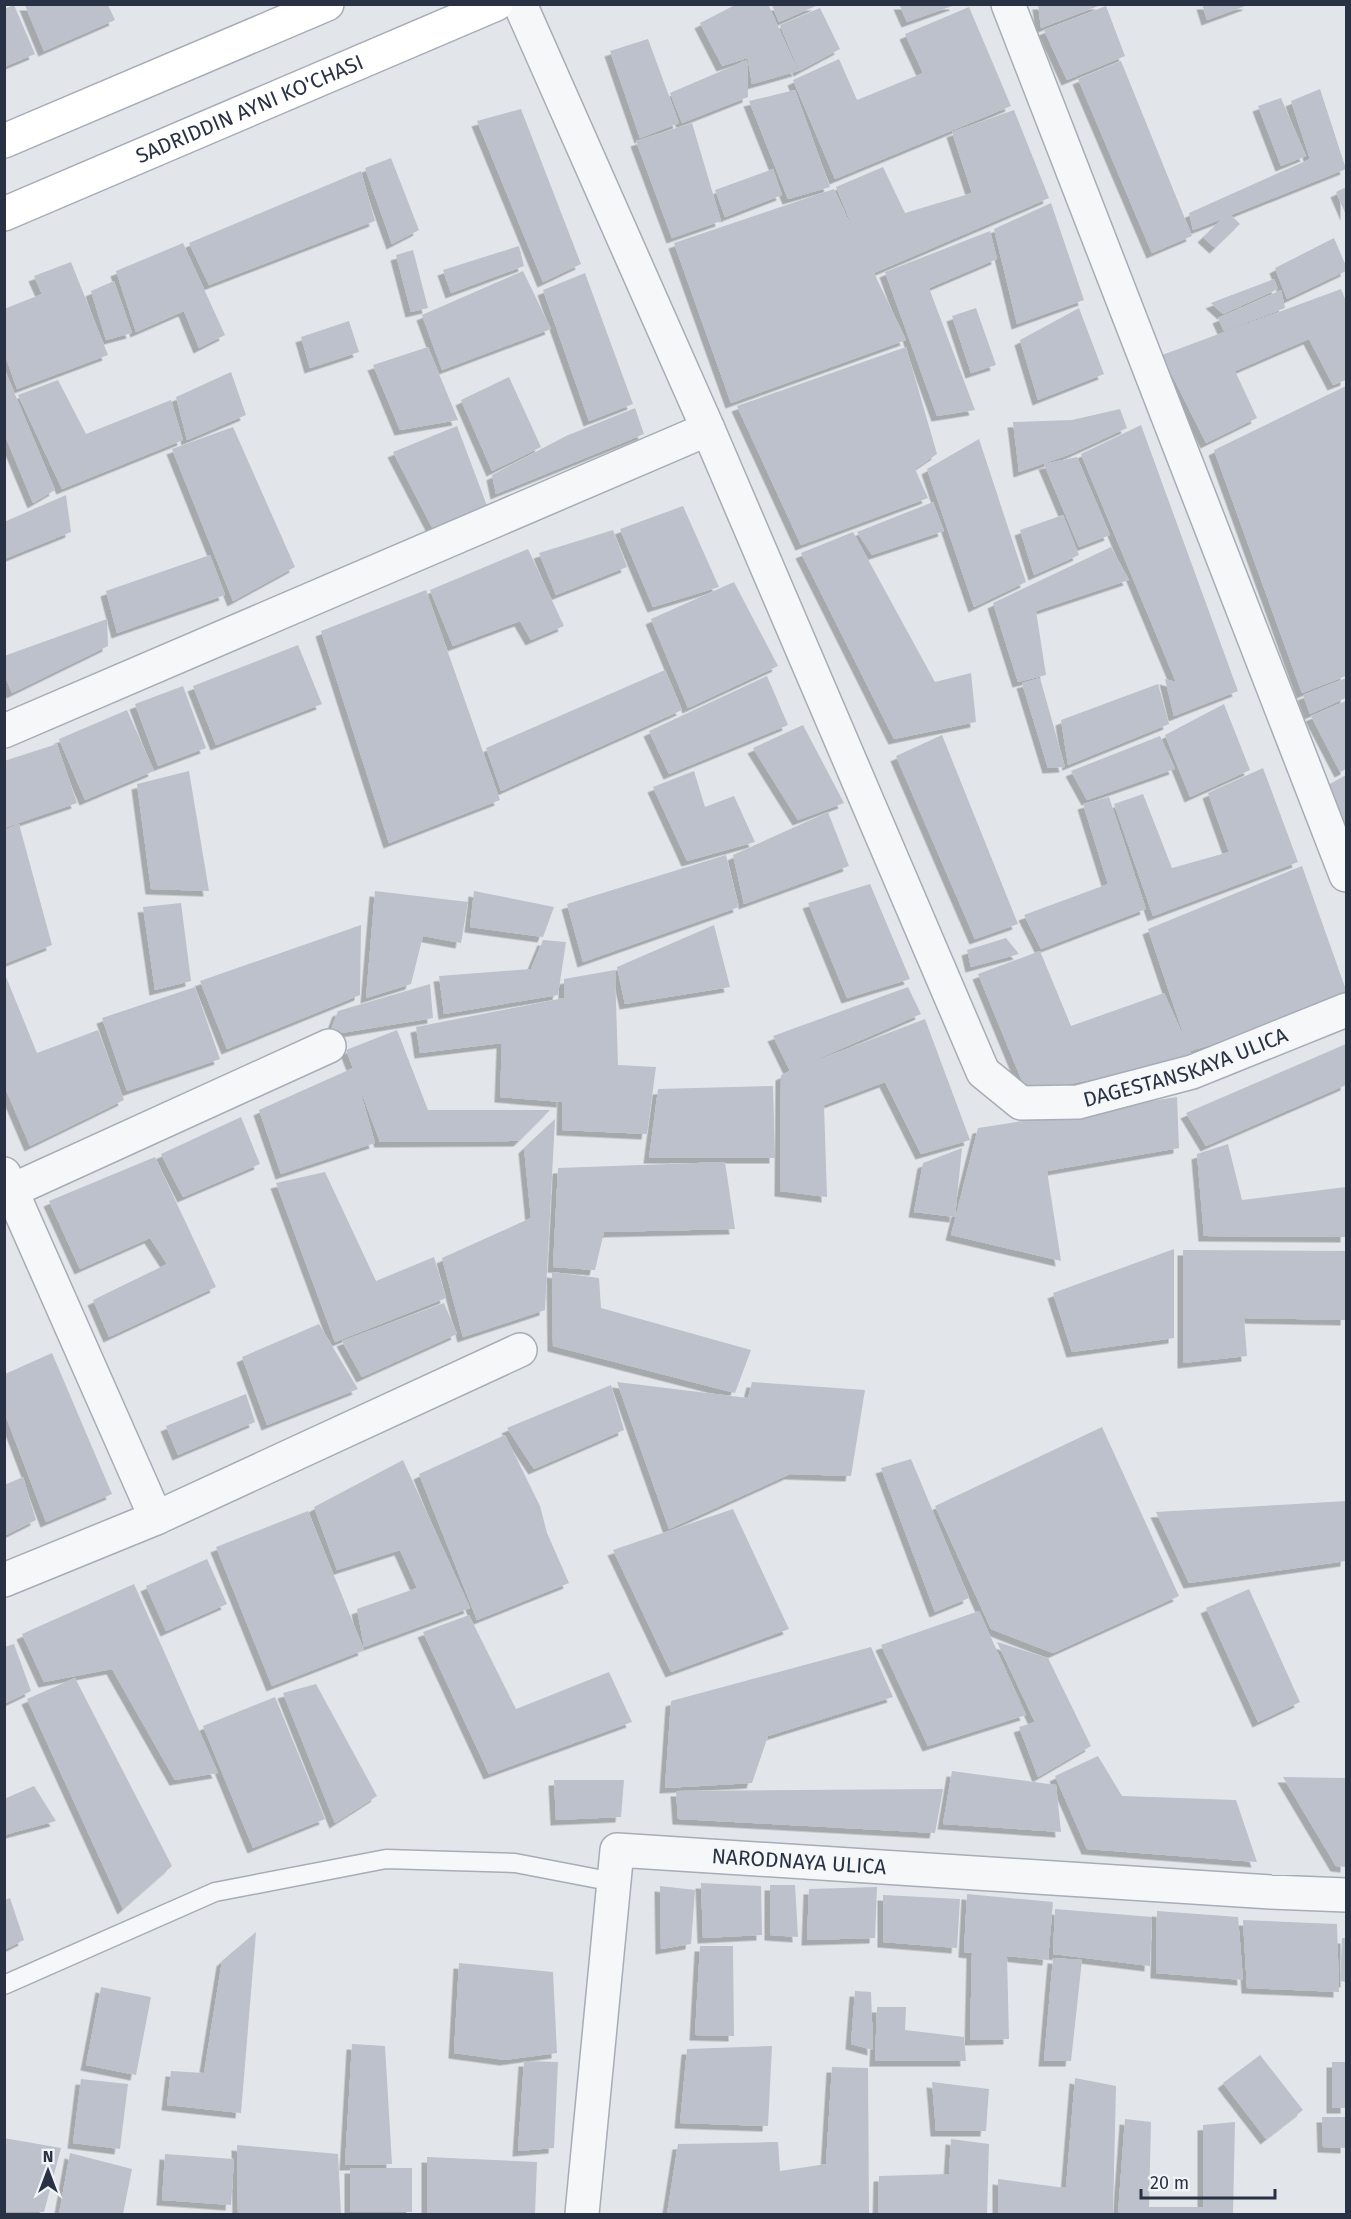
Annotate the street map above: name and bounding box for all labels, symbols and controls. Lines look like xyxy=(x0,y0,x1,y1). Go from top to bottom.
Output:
street label: SADRIDDIN AYNI KO'CHASI xyxy=(132,49,367,169)
street label: DAGESTANSKAYA ULICA xyxy=(1080,1022,1291,1113)
street label: NARODNAYA ULICA xyxy=(711,1843,887,1880)
north arrow xyxy=(18,2141,78,2201)
text: N xyxy=(43,2147,53,2166)
scale bar xyxy=(1141,2162,1274,2200)
text: 20 m xyxy=(1150,2172,1189,2194)

